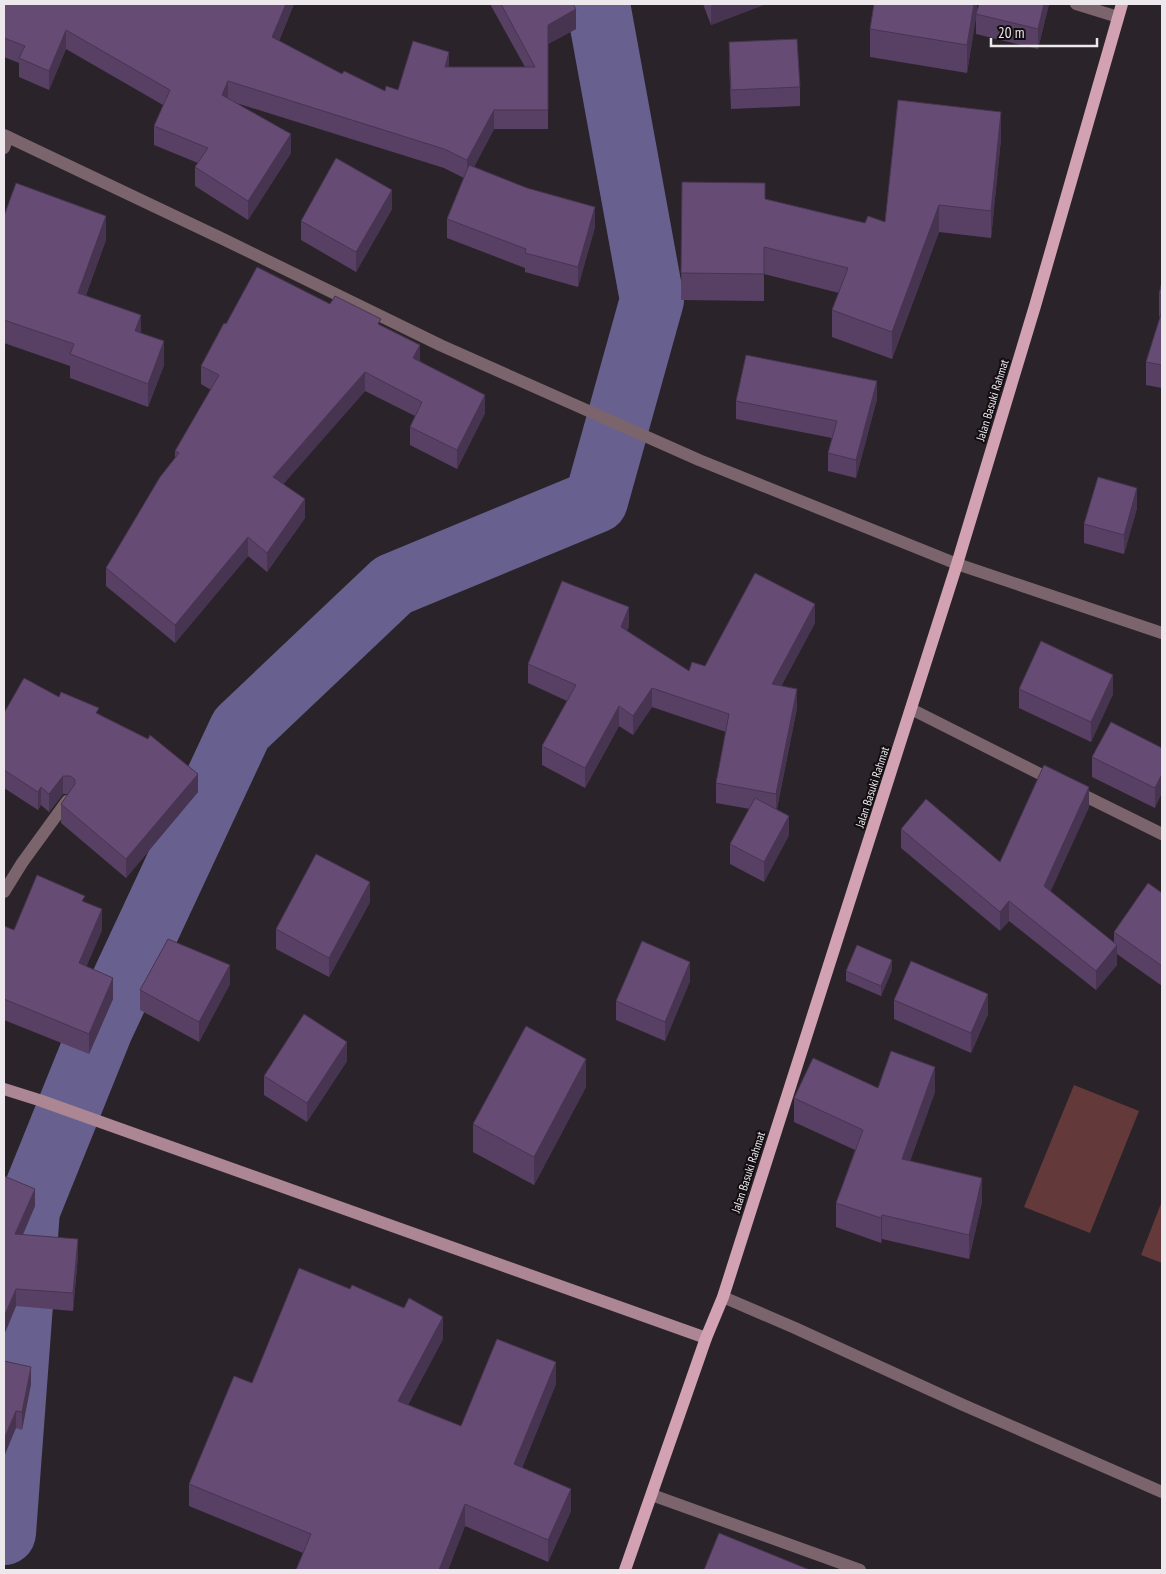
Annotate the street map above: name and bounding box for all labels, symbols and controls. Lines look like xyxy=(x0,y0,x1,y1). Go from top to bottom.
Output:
scale bar xyxy=(991,15,1097,47)
text: 20 m xyxy=(998,23,1024,42)
street label: Jalan Basuki Rahmat xyxy=(972,357,1012,443)
street label: Jalan Basuki Rahmat xyxy=(852,744,892,830)
street label: Jalan Basuki Rahmat xyxy=(728,1129,768,1215)

